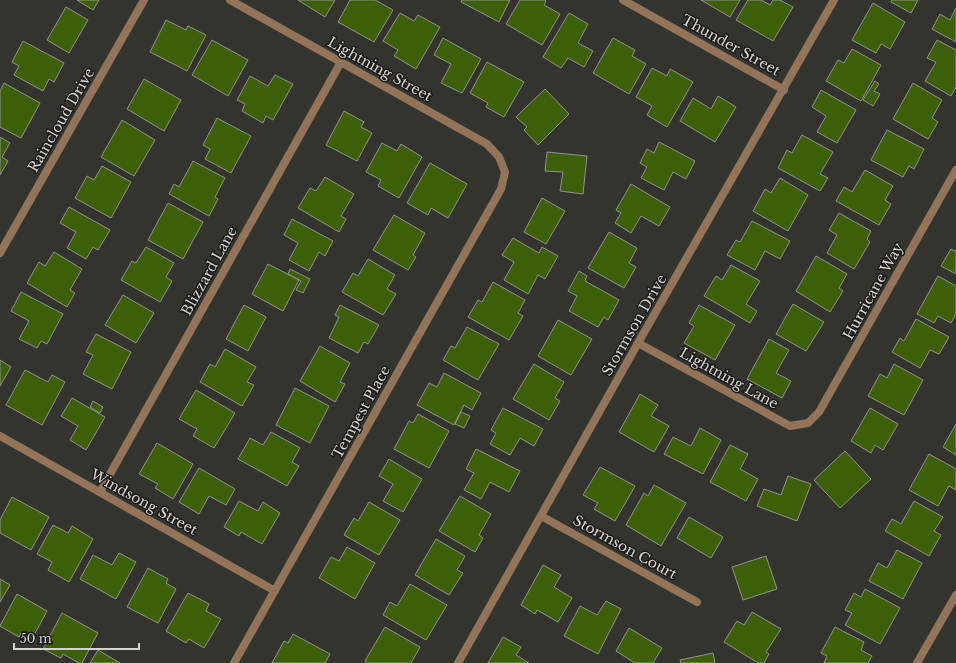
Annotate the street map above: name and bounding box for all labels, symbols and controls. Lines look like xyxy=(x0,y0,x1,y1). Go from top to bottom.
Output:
street label: Thunder Street xyxy=(679,11,784,80)
street label: Lightning Street xyxy=(325,33,436,105)
street label: Raincloud Drive xyxy=(24,65,98,175)
street label: Blizzard Lane xyxy=(177,223,241,319)
street label: Hurricane Way xyxy=(839,239,907,343)
street label: Stormson Drive xyxy=(598,271,670,379)
street label: Lightning Lane xyxy=(676,343,782,413)
street label: Tempest Place xyxy=(328,362,394,462)
street label: Windsong Street xyxy=(86,465,201,539)
street label: Stormson Court xyxy=(570,511,681,583)
scale bar xyxy=(14,625,139,651)
text: 50 m xyxy=(20,631,52,646)

